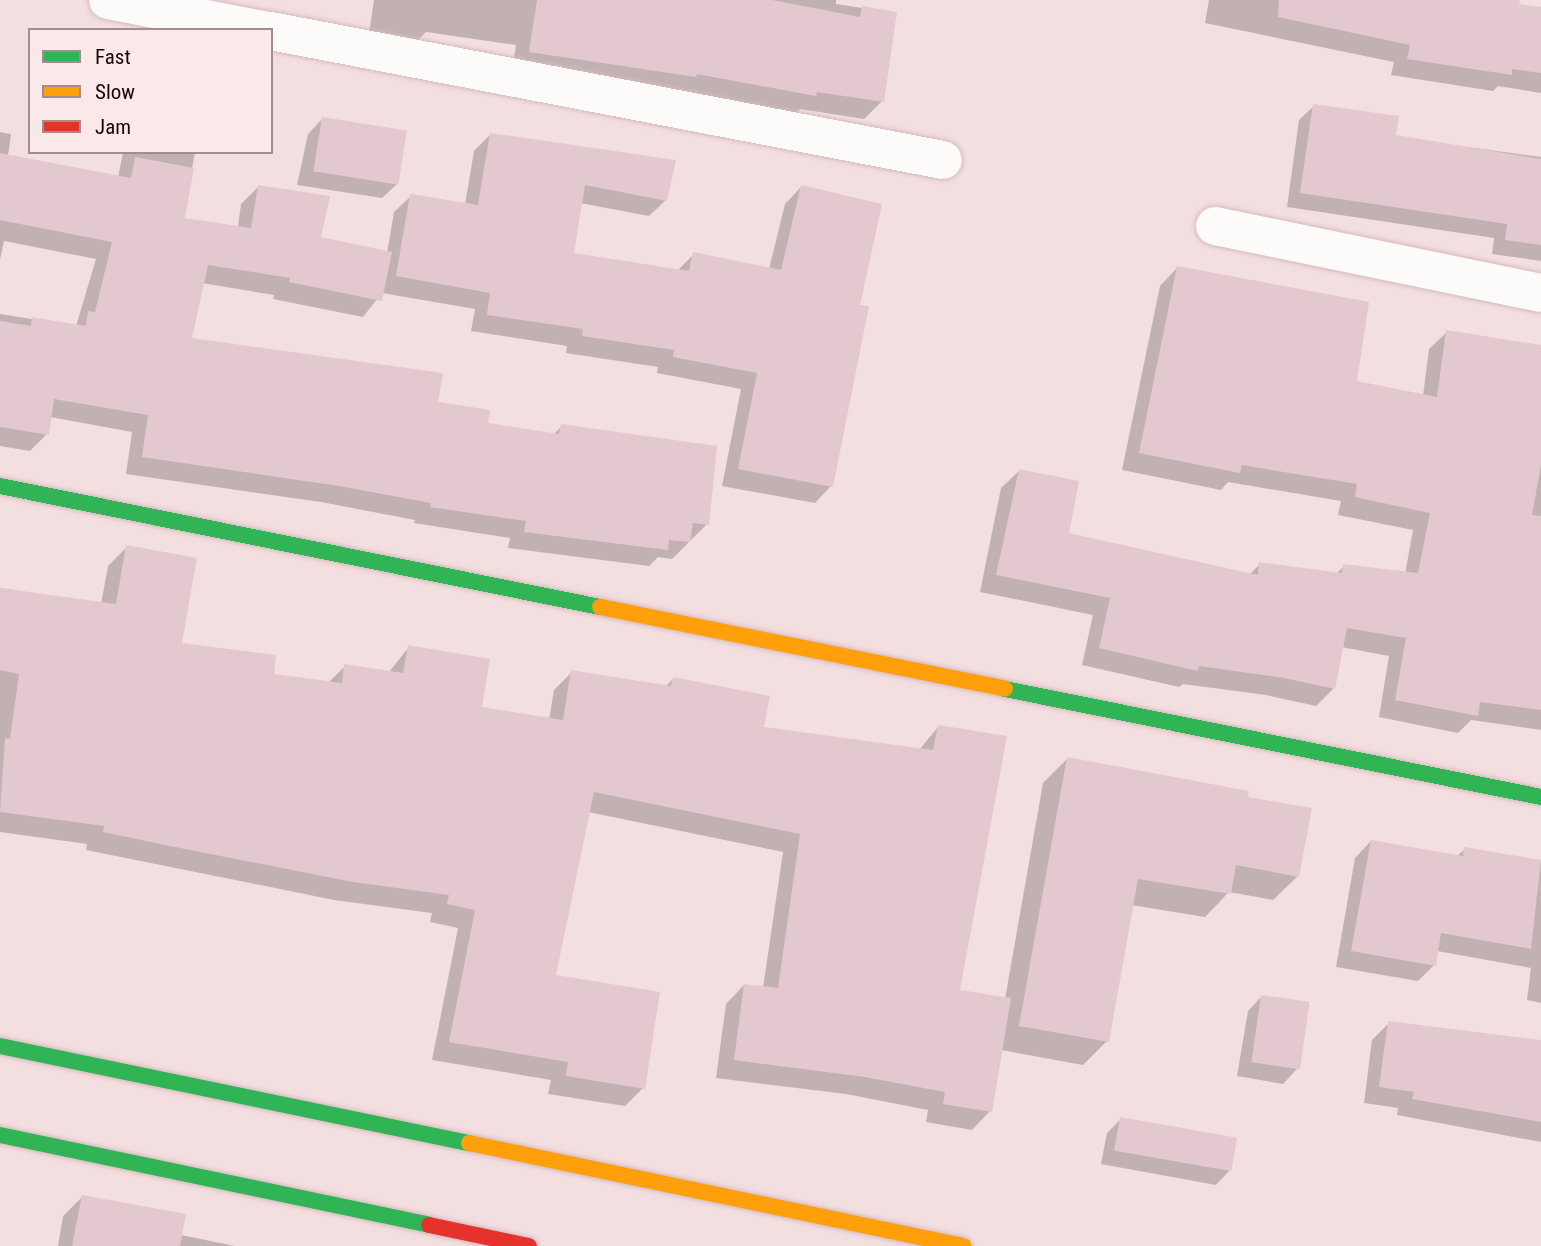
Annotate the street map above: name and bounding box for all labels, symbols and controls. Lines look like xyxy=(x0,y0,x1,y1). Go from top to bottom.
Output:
legend xyxy=(28,28,273,154)
text: Fast xyxy=(95,45,131,69)
text: Slow xyxy=(95,80,135,104)
text: Jam xyxy=(95,115,131,139)

